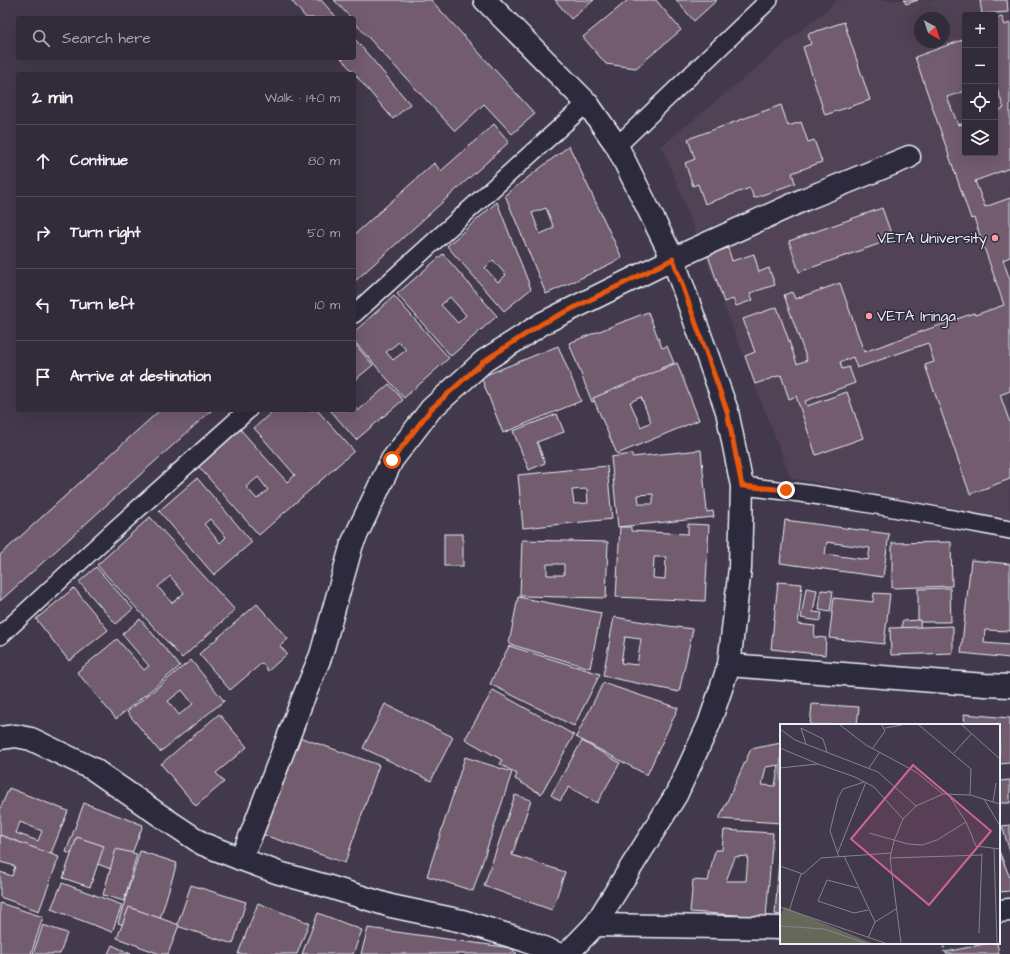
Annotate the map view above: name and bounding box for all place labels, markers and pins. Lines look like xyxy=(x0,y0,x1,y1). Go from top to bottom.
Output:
place label: VETA University xyxy=(877,228,987,250)
marker: VETA University xyxy=(990,233,1000,243)
place label: VETA Iringa xyxy=(877,306,956,328)
marker: VETA Iringa xyxy=(864,311,874,321)

